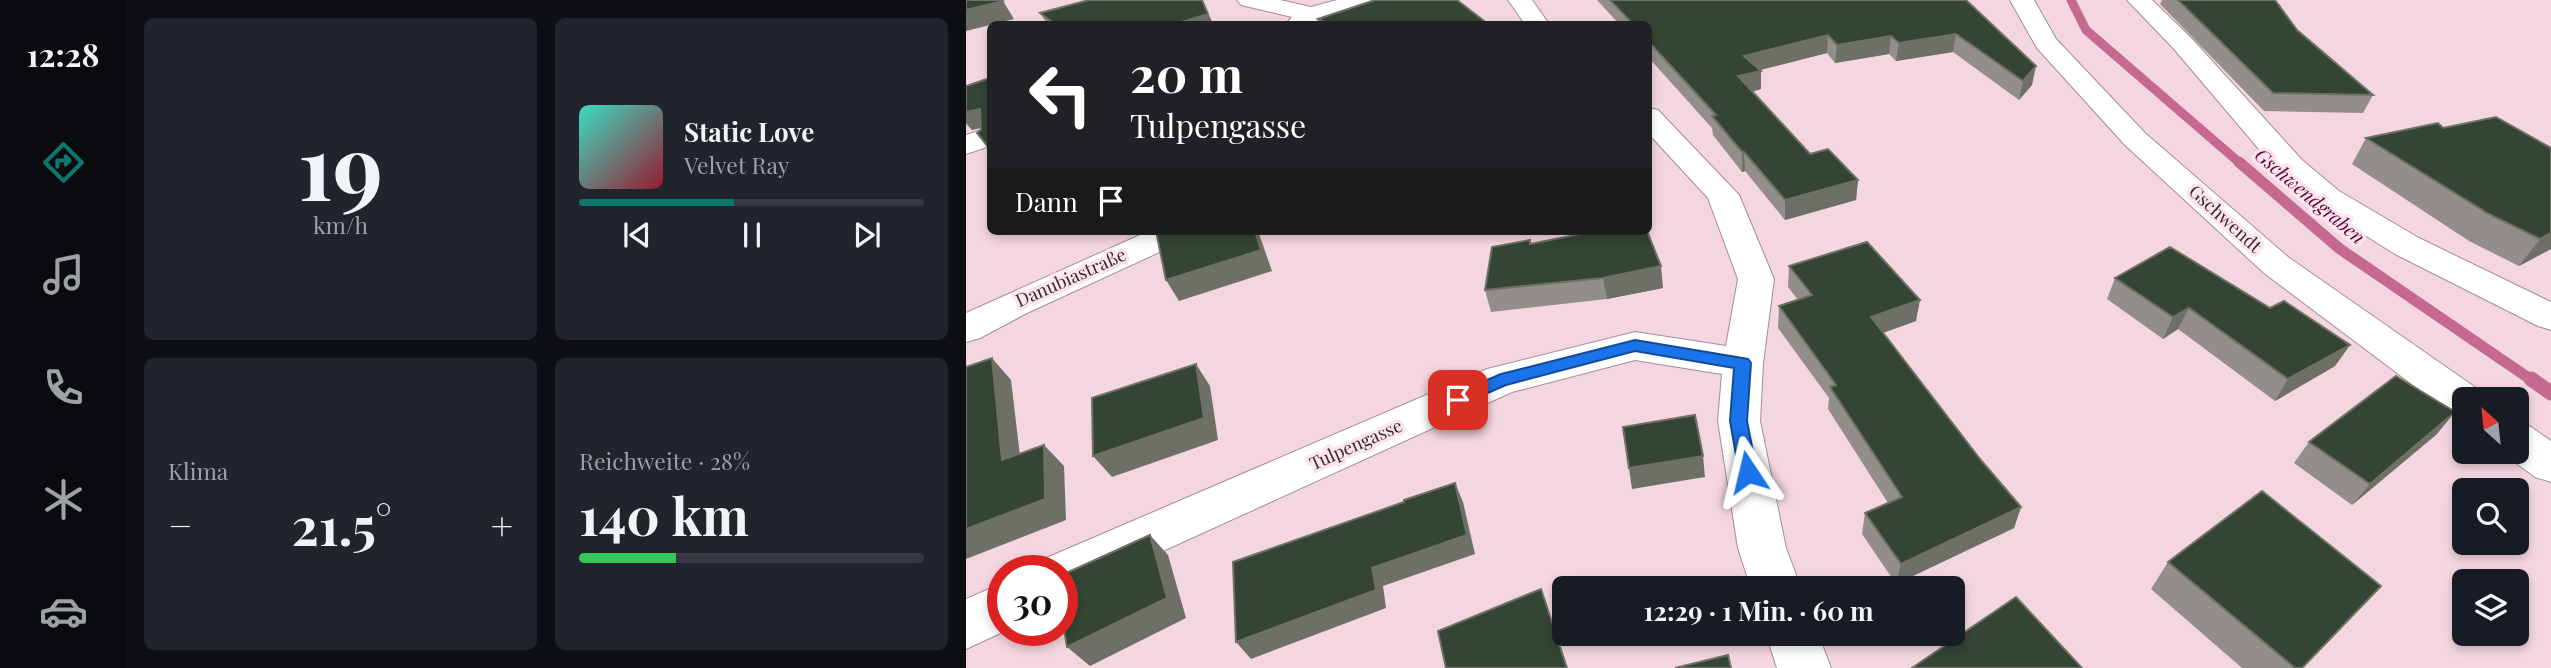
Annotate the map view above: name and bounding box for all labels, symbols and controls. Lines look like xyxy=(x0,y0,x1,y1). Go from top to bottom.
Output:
text: 12:28 xyxy=(27,32,99,75)
text: 20 m xyxy=(1130,40,1243,105)
icon: left xyxy=(1015,49,1106,140)
text: 19 xyxy=(298,103,383,224)
text: Tulpengasse xyxy=(1130,103,1306,146)
text: Static Love xyxy=(684,114,814,149)
icon: directions xyxy=(39,138,88,187)
water label: Gschwendgraben xyxy=(2250,141,2371,249)
text: Velvet Ray xyxy=(684,149,789,180)
street label: Gschwendt xyxy=(2184,179,2268,258)
icon: arrive xyxy=(1092,182,1130,220)
text: Dann xyxy=(1015,184,1078,219)
text: km/h xyxy=(313,209,368,240)
icon: previous xyxy=(618,216,656,254)
icon: pause xyxy=(733,216,771,254)
icon: next xyxy=(848,216,886,254)
street label: Danubiastraße xyxy=(1012,242,1130,312)
icon: music xyxy=(39,250,88,299)
icon: phone xyxy=(39,363,88,412)
pin xyxy=(1428,370,1488,430)
icon: arrive xyxy=(1439,381,1477,419)
north arrow xyxy=(2452,387,2529,464)
map controls xyxy=(2452,387,2529,646)
street label: Tulpengasse xyxy=(1305,413,1406,475)
position arrow xyxy=(1711,435,1785,509)
text: Reichweite · 28% xyxy=(579,445,750,476)
text: Klima xyxy=(168,455,228,486)
icon: climate xyxy=(39,475,88,524)
button: search xyxy=(2452,478,2529,555)
text: 140 km xyxy=(579,480,749,549)
text: 21.5° xyxy=(292,490,392,559)
text: − xyxy=(168,499,193,550)
text: + xyxy=(491,499,513,550)
speed limit sign: 30 xyxy=(987,555,1078,646)
button: layers xyxy=(2452,569,2529,646)
icon: car xyxy=(39,587,88,636)
text: 12:29 · 1 Min. · 60 m xyxy=(1644,593,1874,628)

